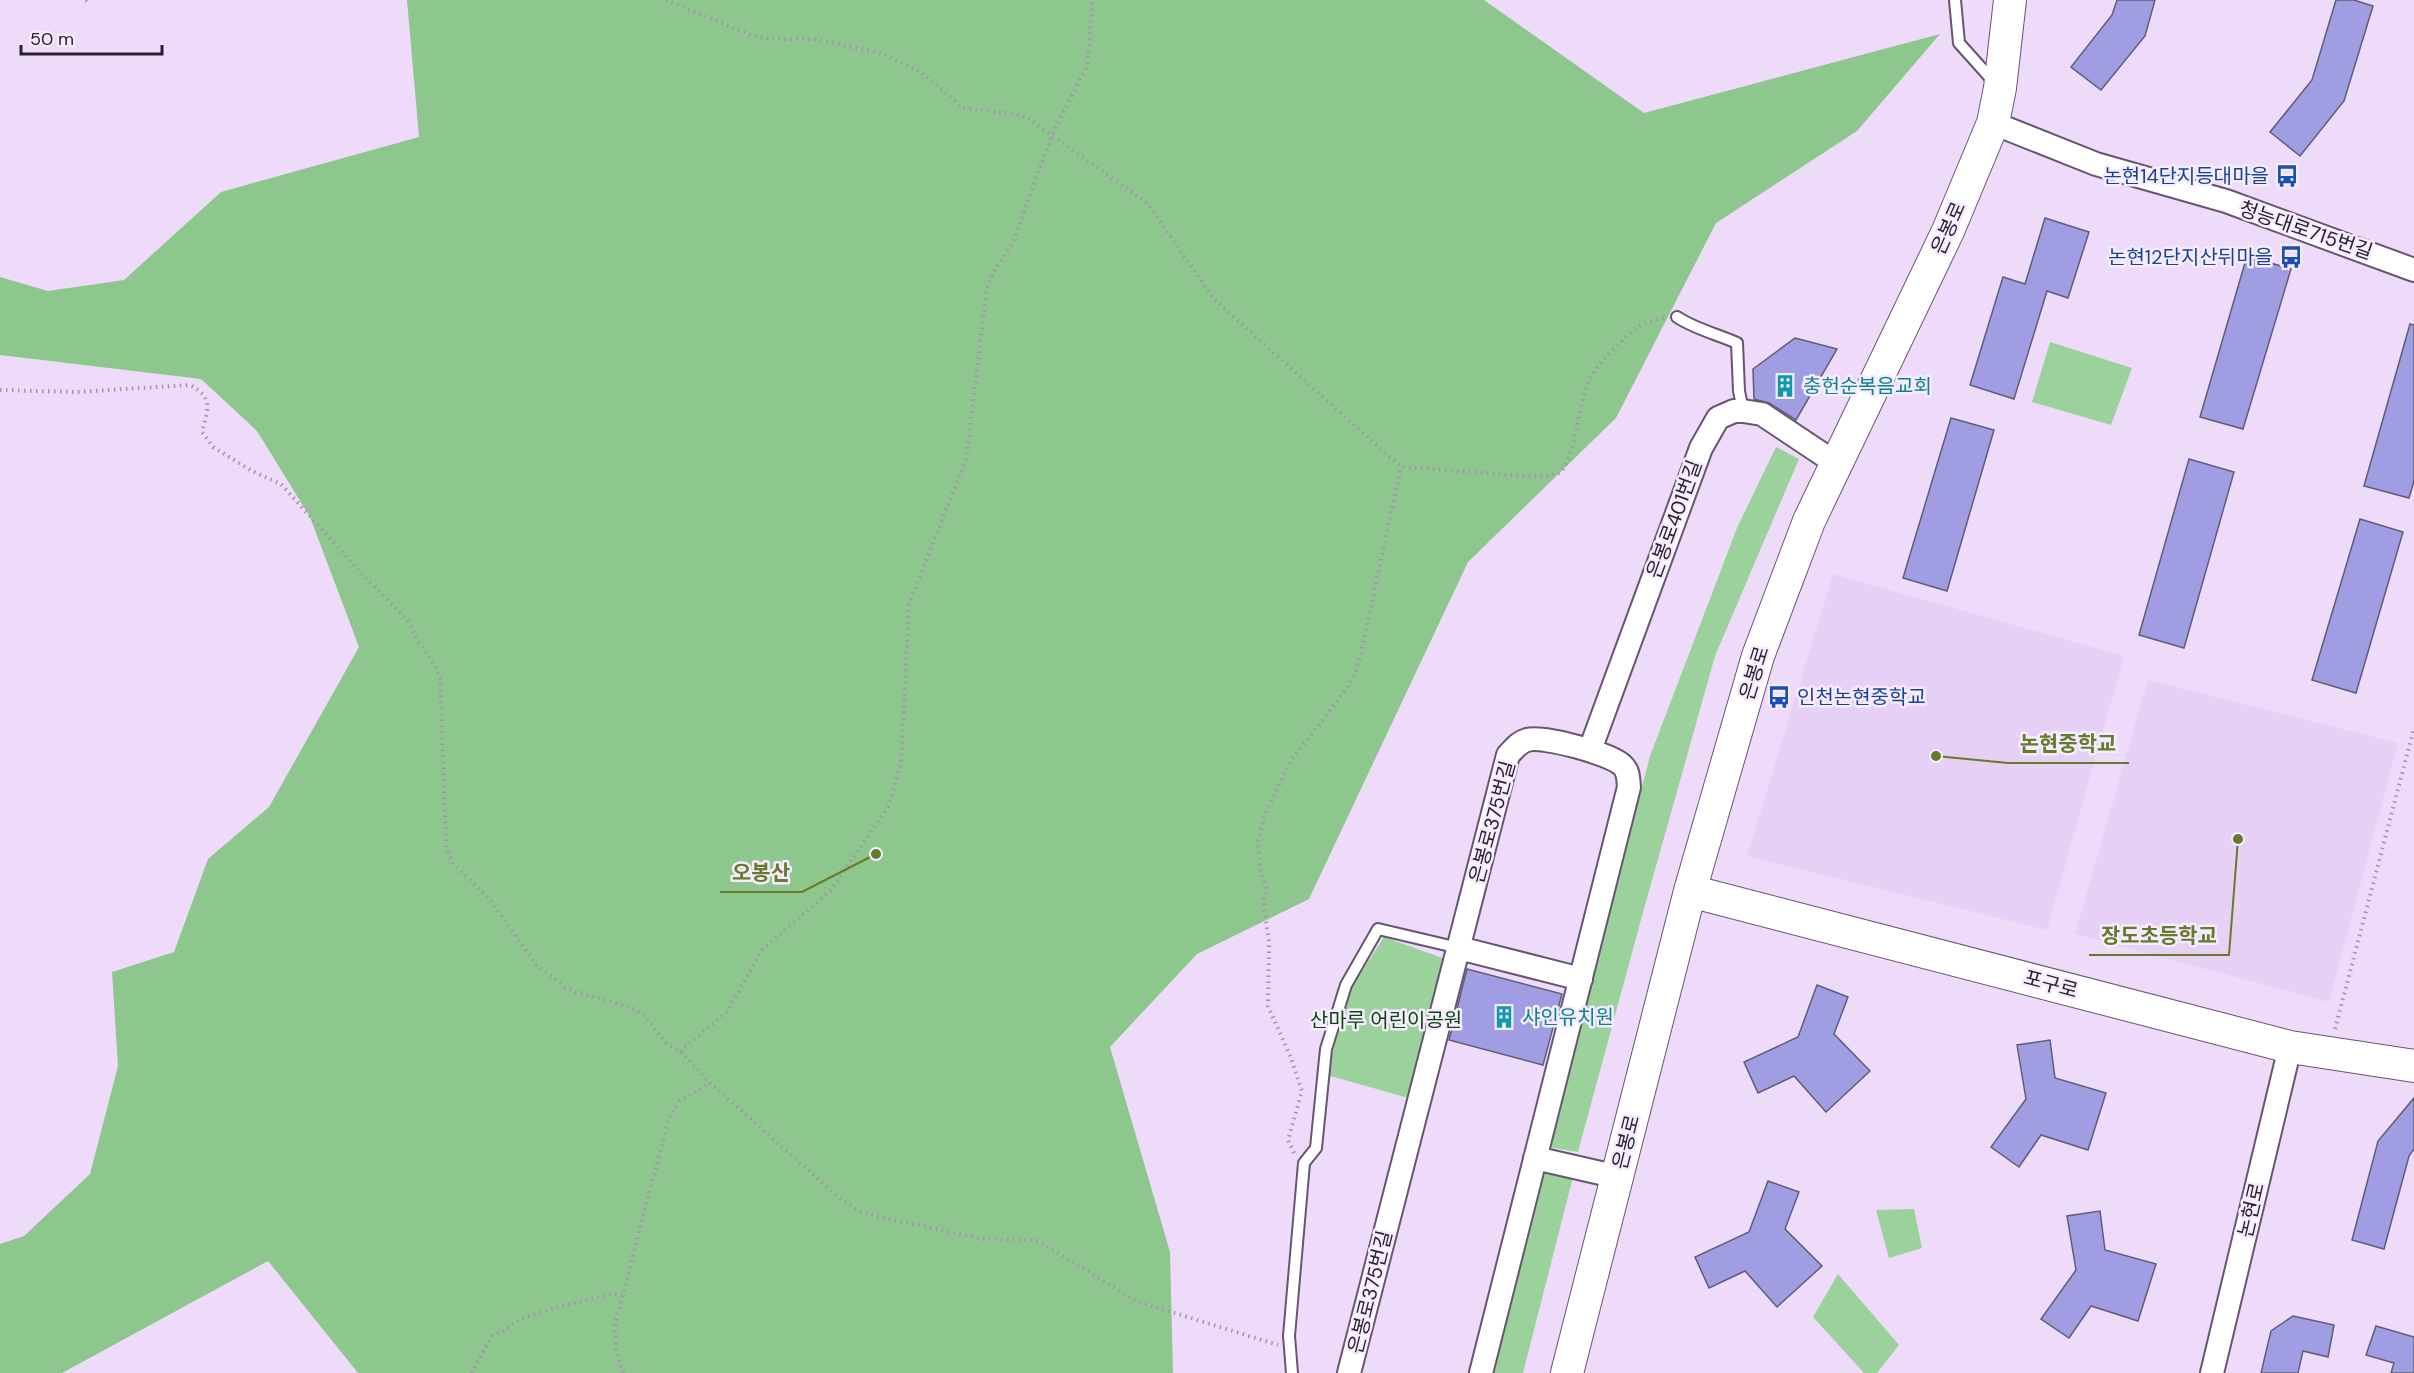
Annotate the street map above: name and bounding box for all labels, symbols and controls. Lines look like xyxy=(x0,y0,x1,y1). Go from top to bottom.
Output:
scale bar xyxy=(21,18,162,56)
text: 50 m xyxy=(30,27,74,51)
place label: 논현14단지등대마을 xyxy=(2103,163,2269,189)
bus stop icon: 논현14단지등대마을 xyxy=(2274,163,2300,189)
street label: 청능대로715번길 xyxy=(2236,195,2376,265)
street label: 은봉로 xyxy=(1925,197,1971,259)
place label: 논현12단지산뒤마을 xyxy=(2108,244,2273,270)
bus stop icon: 논현12단지산뒤마을 xyxy=(2278,244,2304,270)
building icon: 충헌순복음교회 xyxy=(1772,373,1798,399)
place label: 충헌순복음교회 xyxy=(1803,373,1932,399)
street label: 은봉로401번길 xyxy=(1641,456,1707,582)
street label: 은봉로 xyxy=(1733,643,1775,703)
bus stop icon: 인천논현중학교 xyxy=(1766,684,1792,710)
place label: 인천논현중학교 xyxy=(1797,684,1926,710)
callout: 논현중학교 xyxy=(2008,724,2129,763)
text: 논현중학교 xyxy=(2020,730,2116,758)
street label: 은봉로375번길 xyxy=(1463,758,1521,886)
callout: 오봉산 xyxy=(720,853,802,892)
text: 오봉산 xyxy=(732,859,790,887)
callout: 장도초등학교 xyxy=(2089,916,2229,955)
text: 장도초등학교 xyxy=(2101,922,2217,950)
street label: 포구로 xyxy=(2021,964,2081,1004)
building icon: 샤인유치원 xyxy=(1491,1004,1517,1030)
place label: 샤인유치원 xyxy=(1522,1004,1614,1030)
park label: 산마루 어린이공원 xyxy=(1310,1007,1462,1033)
street label: 은봉로 xyxy=(1607,1112,1645,1172)
street label: 논현로 xyxy=(2232,1180,2270,1240)
street label: 은봉로375번길 xyxy=(1342,1228,1398,1356)

